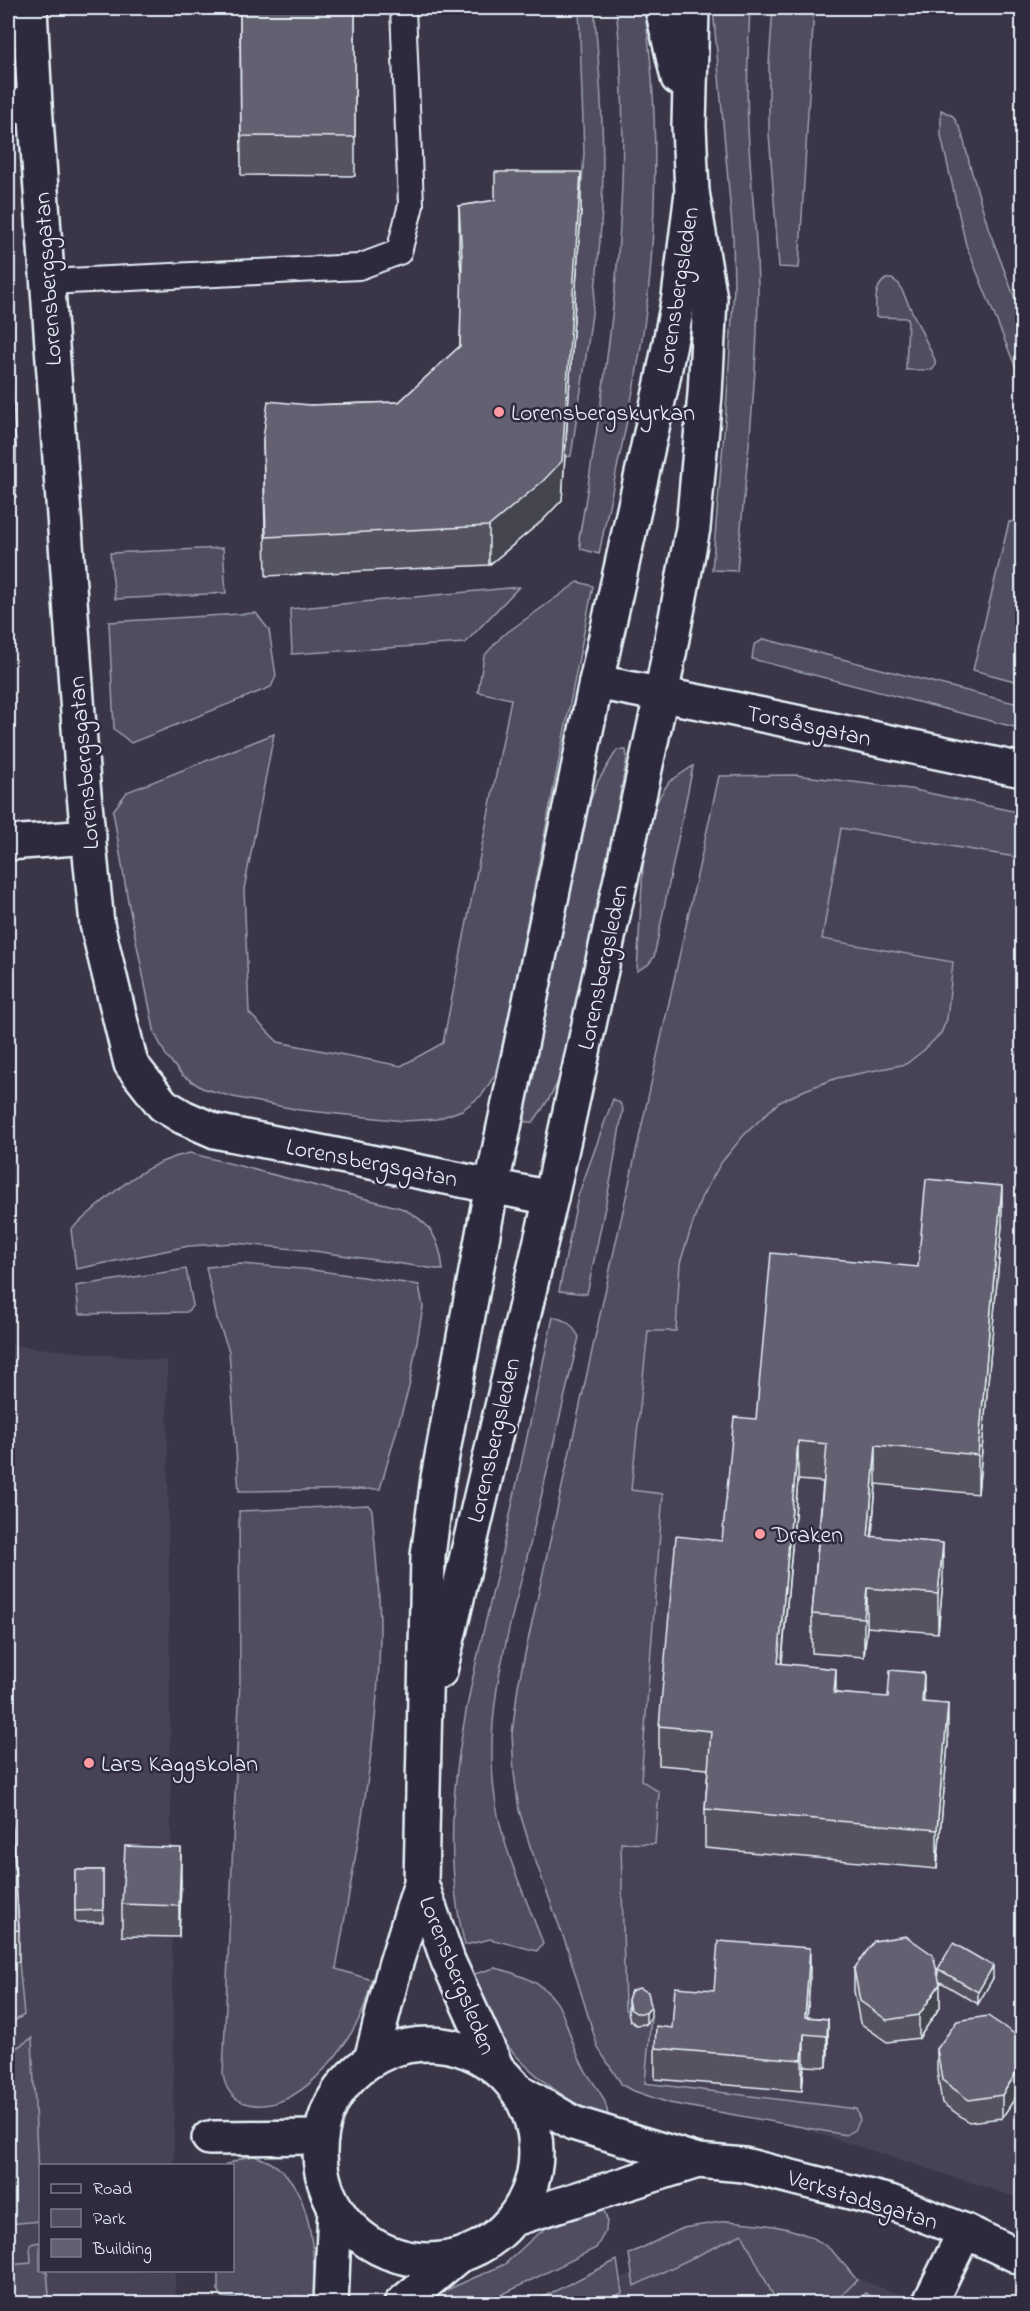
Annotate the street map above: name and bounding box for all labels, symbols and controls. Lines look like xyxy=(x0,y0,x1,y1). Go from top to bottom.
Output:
street label: Lorensbergsgatan xyxy=(26,191,73,367)
street label: Lorensbergsleden xyxy=(649,205,710,376)
place label: Lorensbergskyrkan xyxy=(511,397,695,433)
marker: Lorensbergskyrkan xyxy=(492,405,506,419)
street label: Lorensbergsgatan xyxy=(60,675,111,851)
street label: Torsåsgatan xyxy=(743,697,874,758)
street label: Lorensbergsleden xyxy=(570,882,639,1053)
street label: Lorensbergsgatan xyxy=(283,1131,460,1198)
street label: Lorensbergsleden xyxy=(459,1355,531,1527)
place label: Draken xyxy=(771,1519,843,1554)
marker: Draken xyxy=(753,1527,767,1541)
place label: Lars Kaggskolan xyxy=(101,1748,258,1783)
marker: Lars Kaggskolan xyxy=(82,1756,96,1770)
street label: Lorensbergsleden xyxy=(408,1891,503,2061)
street label: Verkstadsgatan xyxy=(782,2162,942,2241)
legend xyxy=(39,2164,234,2272)
text: Road xyxy=(93,2177,132,2203)
text: Park xyxy=(93,2207,126,2233)
text: Building xyxy=(92,2237,152,2264)

